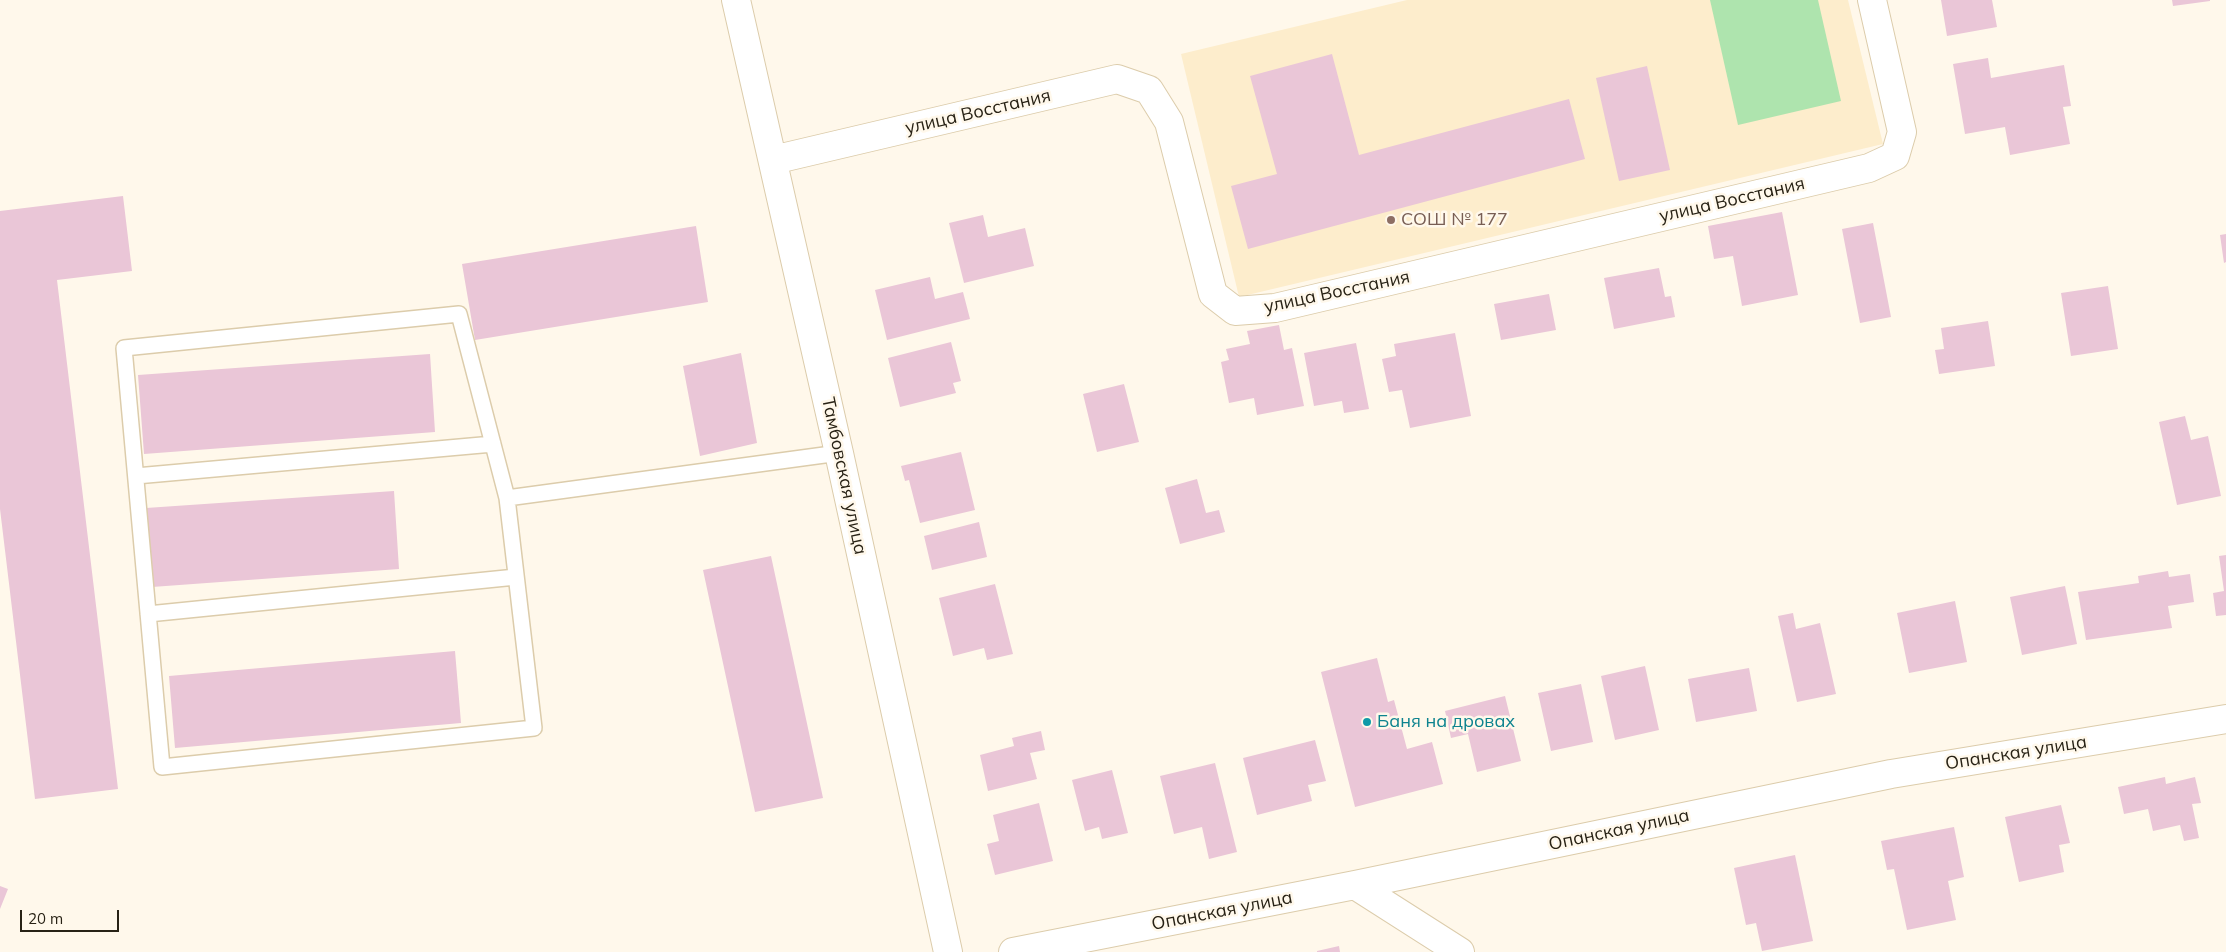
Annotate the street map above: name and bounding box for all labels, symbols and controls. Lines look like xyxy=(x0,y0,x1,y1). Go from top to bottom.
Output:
street label: улица Восстания xyxy=(903,85,1053,139)
street label: улица Восстания xyxy=(1657,173,1807,227)
place label: СОШ № 177 xyxy=(1401,209,1508,231)
marker: СОШ № 177 xyxy=(1385,214,1397,226)
street label: улица Восстания xyxy=(1262,266,1412,318)
street label: Тамбовская улица xyxy=(817,395,871,557)
place label: Баня на дровах xyxy=(1377,711,1515,733)
marker: Баня на дровах xyxy=(1361,716,1373,728)
street label: Опанская улица xyxy=(1944,731,2088,775)
street label: Опанская улица xyxy=(1547,805,1691,855)
street label: Опанская улица xyxy=(1150,887,1294,935)
scale bar xyxy=(22,900,121,932)
text: 20 m xyxy=(28,909,63,928)

